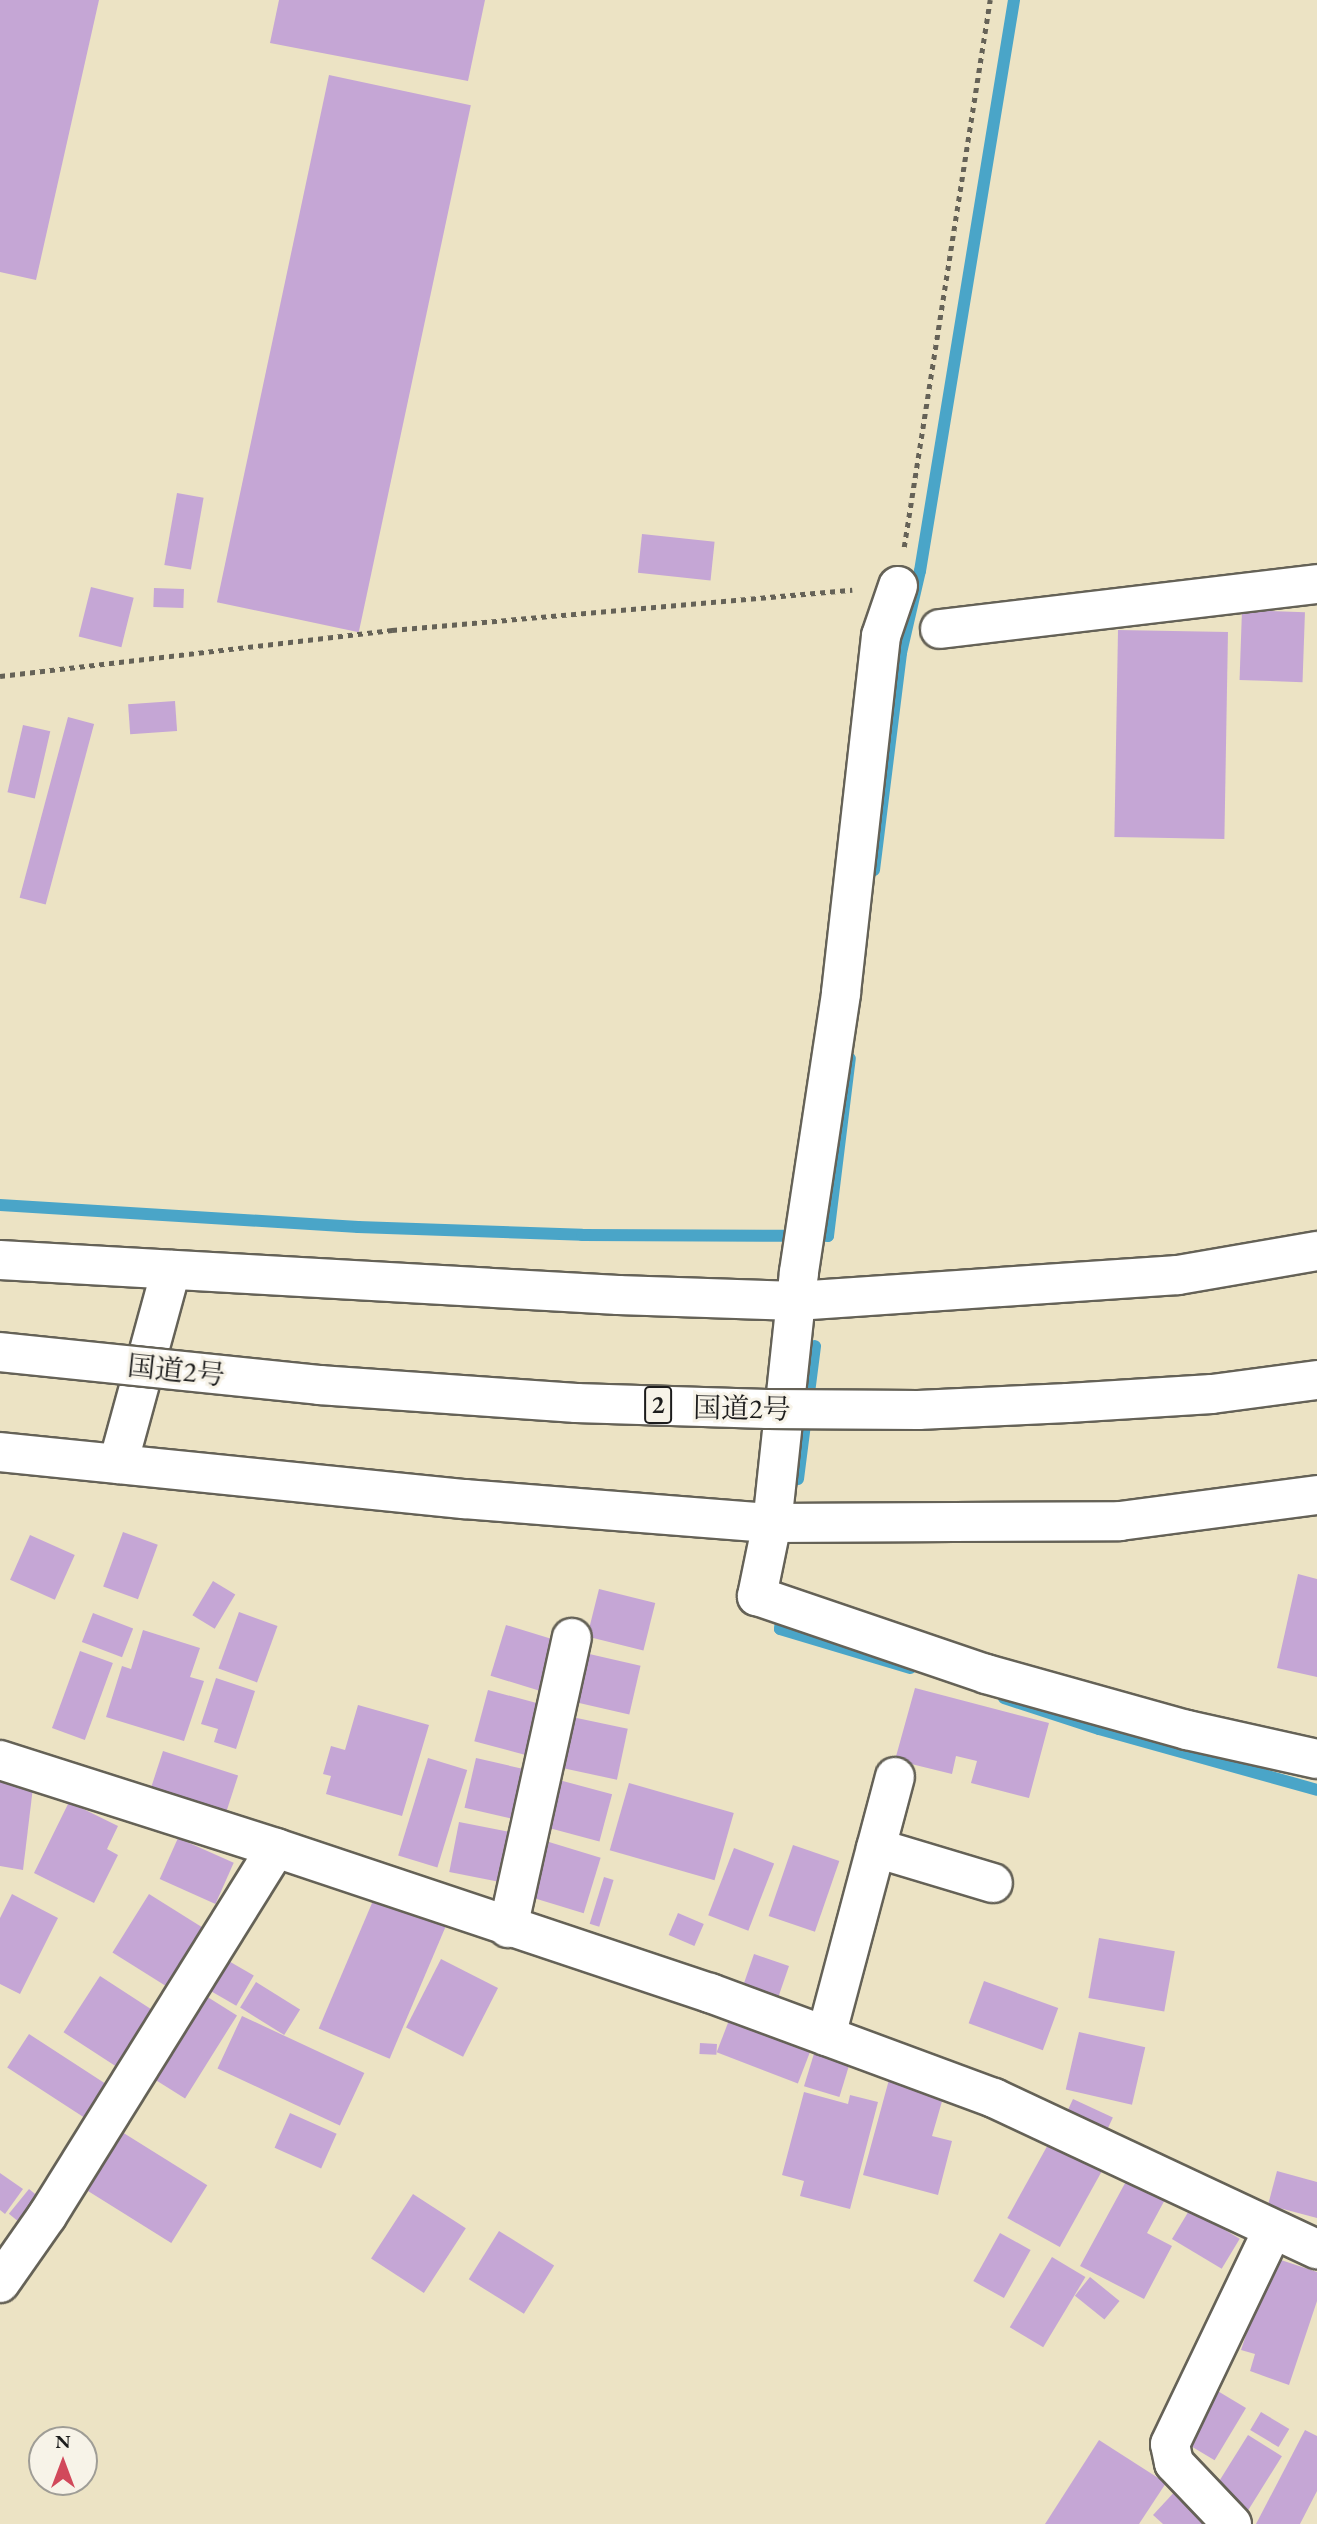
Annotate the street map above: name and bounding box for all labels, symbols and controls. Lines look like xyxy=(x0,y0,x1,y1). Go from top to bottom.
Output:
street label: 国道2号 xyxy=(126,1348,226,1392)
road number: 2 xyxy=(644,1382,672,1428)
street label: 国道2号 xyxy=(693,1390,791,1426)
north arrow xyxy=(28,2426,98,2496)
text: N xyxy=(55,2429,71,2454)

